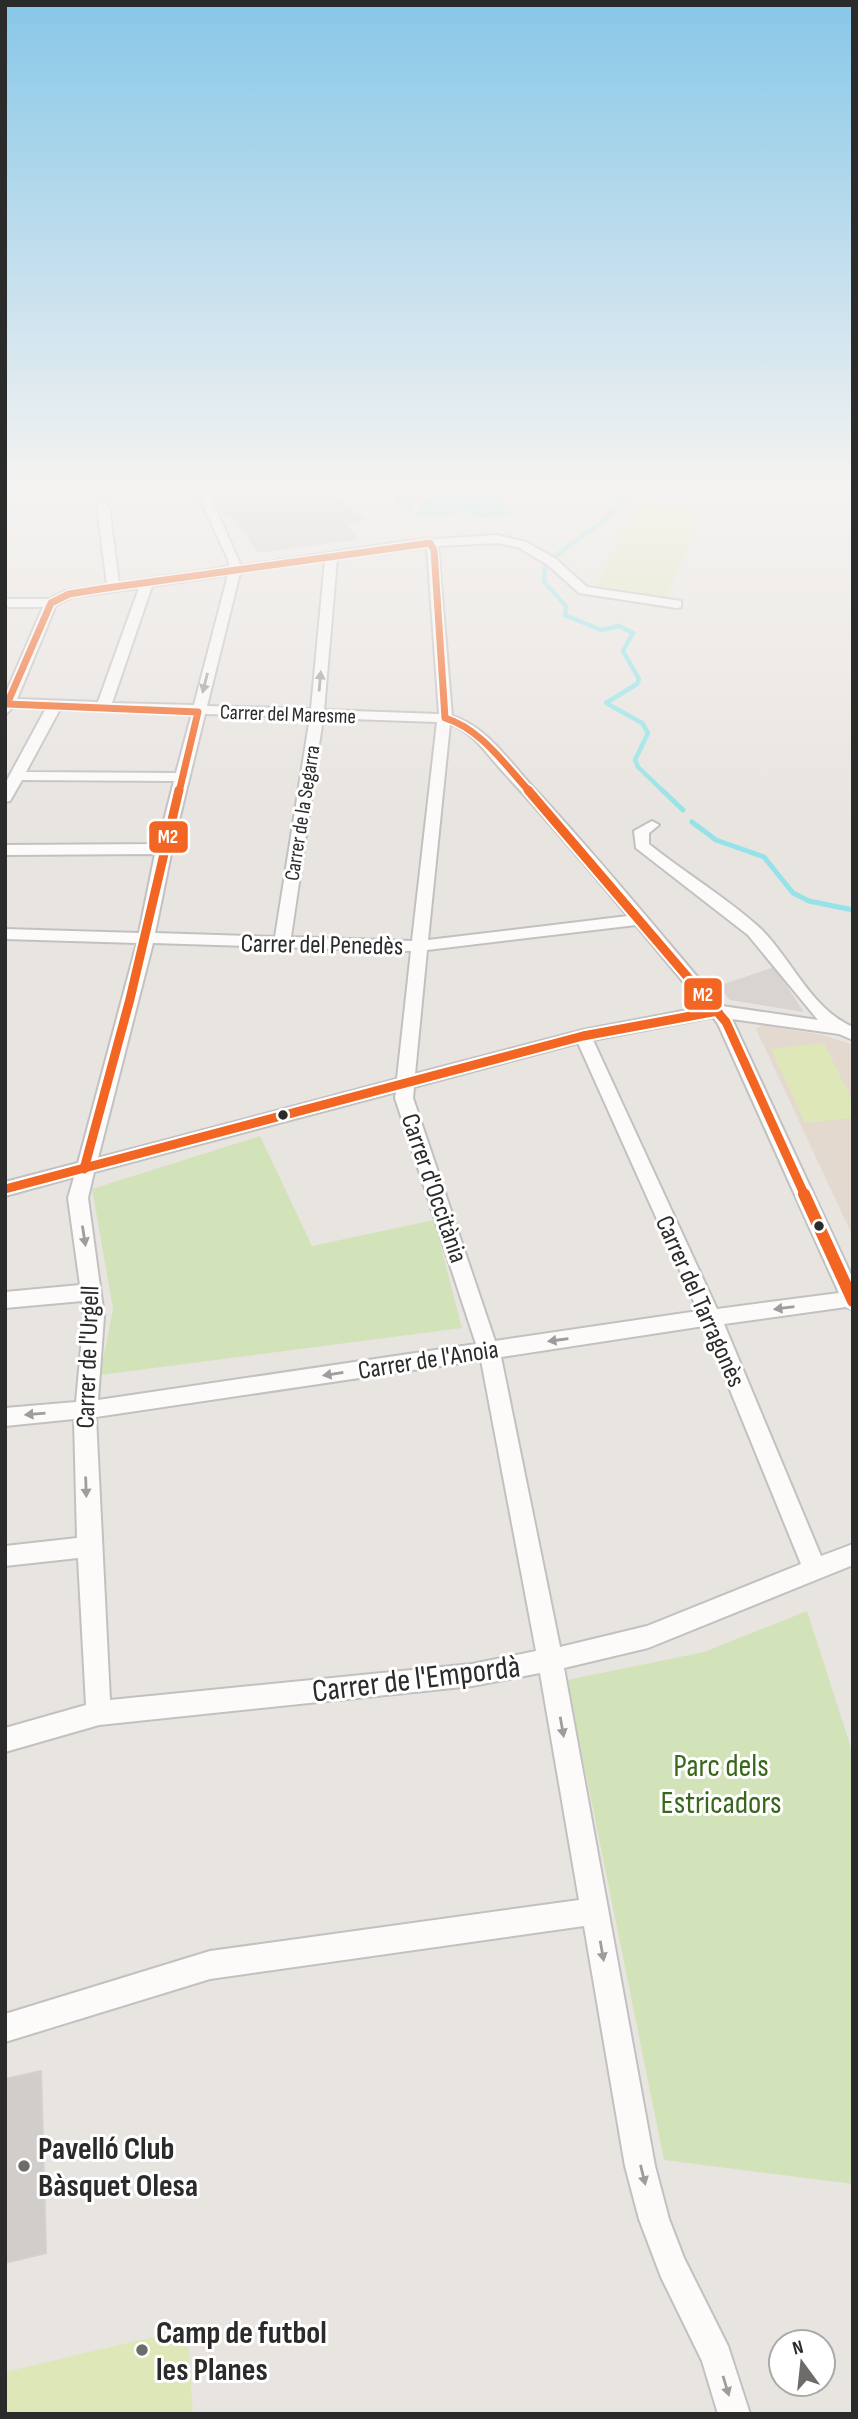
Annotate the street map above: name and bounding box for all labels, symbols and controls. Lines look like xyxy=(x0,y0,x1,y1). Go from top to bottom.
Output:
one-way arrow xyxy=(315,670,326,692)
one-way arrow xyxy=(200,672,211,694)
street label: Carrer del Maresme xyxy=(220,700,356,729)
street label: Carrer de la Segarra xyxy=(279,744,326,883)
line badge: M2 xyxy=(148,820,189,854)
text: M2 xyxy=(158,826,178,849)
street label: Carrer del Penedès xyxy=(240,929,404,962)
line badge: M2 xyxy=(683,977,723,1011)
text: M2 xyxy=(693,984,713,1007)
unlabelled marker xyxy=(276,1108,290,1122)
street label: Carrer d'Occitània xyxy=(394,1110,474,1267)
street label: Carrer del Tarragonès xyxy=(648,1211,751,1392)
unlabelled marker xyxy=(812,1219,826,1233)
one-way arrow xyxy=(79,1225,90,1247)
street label: Carrer de l'Urgell xyxy=(71,1285,106,1429)
one-way arrow xyxy=(772,1302,794,1313)
street label: Carrer de l'Anoia xyxy=(356,1334,501,1387)
one-way arrow xyxy=(547,1334,569,1345)
one-way arrow xyxy=(322,1368,344,1379)
one-way arrow xyxy=(24,1409,46,1420)
one-way arrow xyxy=(80,1476,92,1498)
street label: Carrer de l'Empordà xyxy=(310,1647,522,1712)
one-way arrow xyxy=(557,1717,568,1739)
park label: Parc dels Estricadors xyxy=(660,1747,782,1823)
one-way arrow xyxy=(597,1941,608,1963)
place label: Pavelló Club Bàsquet Olesa xyxy=(38,2130,198,2206)
marker: Pavelló Club Bàsquet Olesa xyxy=(16,2158,32,2174)
one-way arrow xyxy=(638,2164,649,2186)
place label: Camp de futbol les Planes xyxy=(156,2314,327,2390)
north arrow xyxy=(767,2328,837,2398)
text: N xyxy=(790,2336,806,2360)
marker: Camp de futbol les Planes xyxy=(134,2342,150,2358)
one-way arrow xyxy=(721,2376,731,2397)

